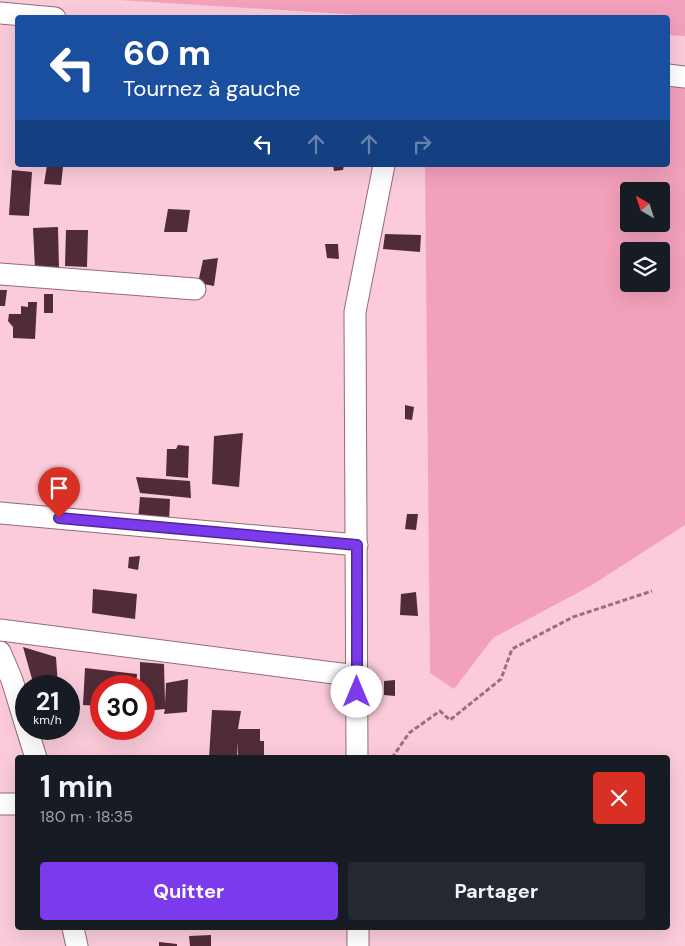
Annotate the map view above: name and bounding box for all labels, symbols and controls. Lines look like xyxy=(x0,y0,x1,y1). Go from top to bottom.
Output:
text: 60 m xyxy=(123,30,211,76)
icon: left xyxy=(40,35,105,100)
text: Tournez à gauche xyxy=(123,74,301,103)
icon: left xyxy=(249,130,277,158)
icon: ahead xyxy=(302,130,330,158)
icon: ahead xyxy=(355,130,383,158)
icon: right xyxy=(408,130,436,158)
north arrow xyxy=(620,182,670,232)
map controls xyxy=(620,182,670,292)
button: layers xyxy=(620,242,670,292)
pin xyxy=(38,467,80,518)
icon: arrive xyxy=(45,474,73,502)
position arrow xyxy=(330,665,382,717)
speed limit sign: 30 xyxy=(90,675,155,740)
text: 21 xyxy=(36,685,59,718)
text: km/h xyxy=(33,712,62,728)
text: 1 min xyxy=(40,767,113,806)
button: close xyxy=(593,772,645,824)
text: 180 m · 18:35 xyxy=(40,806,133,827)
button: Quitter xyxy=(40,862,338,920)
button: Partager xyxy=(348,862,645,920)

